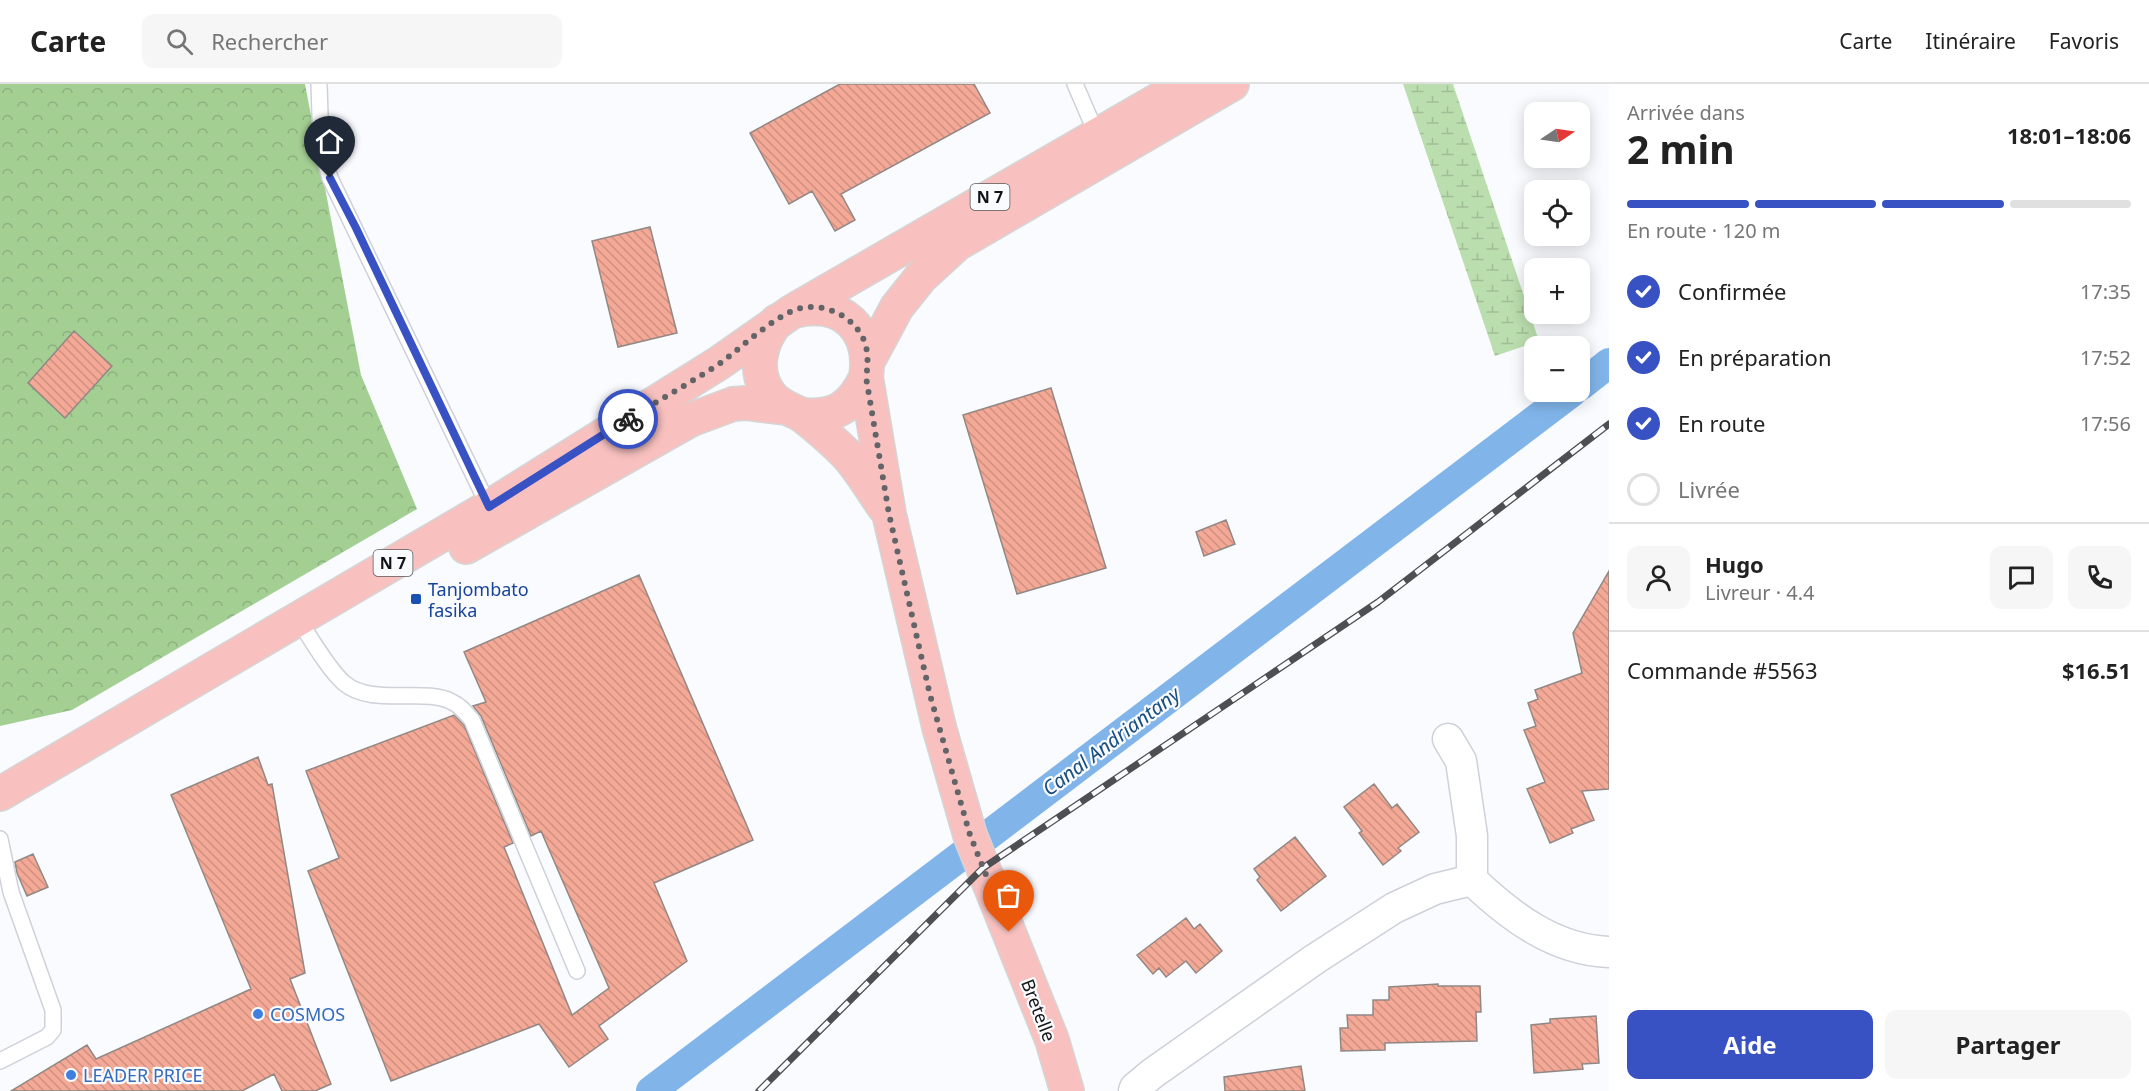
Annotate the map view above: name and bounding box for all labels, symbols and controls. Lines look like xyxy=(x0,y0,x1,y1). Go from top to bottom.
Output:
search box xyxy=(142,14,562,68)
text: Carte xyxy=(30,22,106,60)
icon: search xyxy=(163,25,196,58)
text: Rechercher xyxy=(211,26,328,56)
text: Carte xyxy=(1839,27,1892,55)
text: Itinéraire xyxy=(1925,27,2016,55)
text: Favoris xyxy=(2049,27,2119,55)
text: Arrivée dans xyxy=(1627,99,1745,126)
north arrow xyxy=(1524,102,1590,168)
map controls xyxy=(1524,102,1590,402)
pin xyxy=(304,116,355,178)
text: 18:01–18:06 xyxy=(2007,120,2131,150)
text: 2 min xyxy=(1627,122,1734,175)
icon: home xyxy=(313,125,346,158)
button: locate xyxy=(1524,180,1590,246)
road number: N 7 xyxy=(970,184,1010,210)
text: En route · 120 m xyxy=(1627,217,1780,244)
button: + xyxy=(1524,258,1590,324)
icon: check xyxy=(1627,275,1660,308)
text: Confirmée xyxy=(1678,276,1787,306)
text: 17:35 xyxy=(2080,278,2131,305)
button: − xyxy=(1524,336,1590,402)
icon: check xyxy=(1627,341,1660,374)
text: En préparation xyxy=(1678,342,1832,372)
text: 17:52 xyxy=(2080,344,2131,371)
courier xyxy=(598,389,658,449)
icon: bike xyxy=(612,403,645,436)
icon: check xyxy=(1627,407,1660,440)
text: En route xyxy=(1678,408,1765,438)
text: 17:56 xyxy=(2080,410,2131,437)
text: Livrée xyxy=(1678,474,1740,504)
button: person xyxy=(1627,546,1690,609)
button: chat xyxy=(1990,546,2053,609)
button: phone xyxy=(2068,546,2131,609)
text: Hugo xyxy=(1705,549,1764,579)
road number: N 7 xyxy=(374,550,412,576)
place label: Tanjombato fasika xyxy=(428,577,529,622)
text: Livreur · 4.4 xyxy=(1705,579,1815,606)
marker: Tanjombato fasika xyxy=(409,592,423,606)
text: Commande #5563 xyxy=(1627,655,1818,685)
text: $16.51 xyxy=(2062,655,2131,685)
water label: Canal Andriantany xyxy=(1037,679,1187,802)
pin xyxy=(983,870,1034,932)
icon: bag xyxy=(992,879,1025,912)
street label: Bretelle xyxy=(1016,975,1062,1045)
place label: COSMOS xyxy=(270,1002,345,1026)
marker: COSMOS xyxy=(251,1007,265,1021)
button: Aide xyxy=(1627,1010,1873,1079)
button: Partager xyxy=(1885,1010,2131,1079)
place label: LEADER PRICE xyxy=(83,1063,203,1087)
marker: LEADER PRICE xyxy=(64,1068,78,1082)

